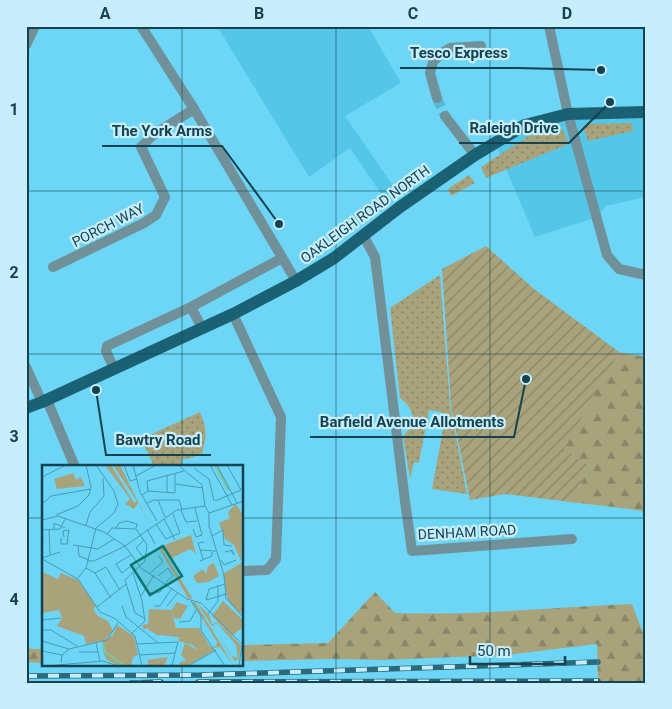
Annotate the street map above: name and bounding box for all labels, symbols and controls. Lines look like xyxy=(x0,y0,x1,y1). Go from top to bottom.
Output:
text: A xyxy=(100,4,111,23)
text: B xyxy=(254,4,264,23)
text: C xyxy=(408,4,418,23)
text: D xyxy=(562,4,572,23)
callout: Tesco Express xyxy=(400,38,517,68)
text: Tesco Express xyxy=(410,44,508,62)
text: 1 xyxy=(9,100,19,119)
callout: Raleigh Drive xyxy=(459,113,569,143)
callout: The York Arms xyxy=(102,116,222,146)
text: Raleigh Drive xyxy=(469,119,559,137)
text: The York Arms xyxy=(112,122,212,140)
street label: OAKLEIGH ROAD NORTH xyxy=(297,162,433,266)
street label: PORCH WAY xyxy=(69,200,147,250)
text: 2 xyxy=(9,263,19,282)
callout: Barfield Avenue Allotments xyxy=(310,407,514,437)
text: Barfield Avenue Allotments xyxy=(320,413,504,431)
callout: Bawtry Road xyxy=(106,425,211,455)
text: 3 xyxy=(9,427,19,446)
text: Bawtry Road xyxy=(115,431,201,449)
inset map xyxy=(42,465,244,666)
street label: DENHAM ROAD xyxy=(417,521,517,543)
text: 4 xyxy=(9,590,19,609)
scale bar xyxy=(470,634,564,666)
text: 50 m xyxy=(477,642,511,660)

